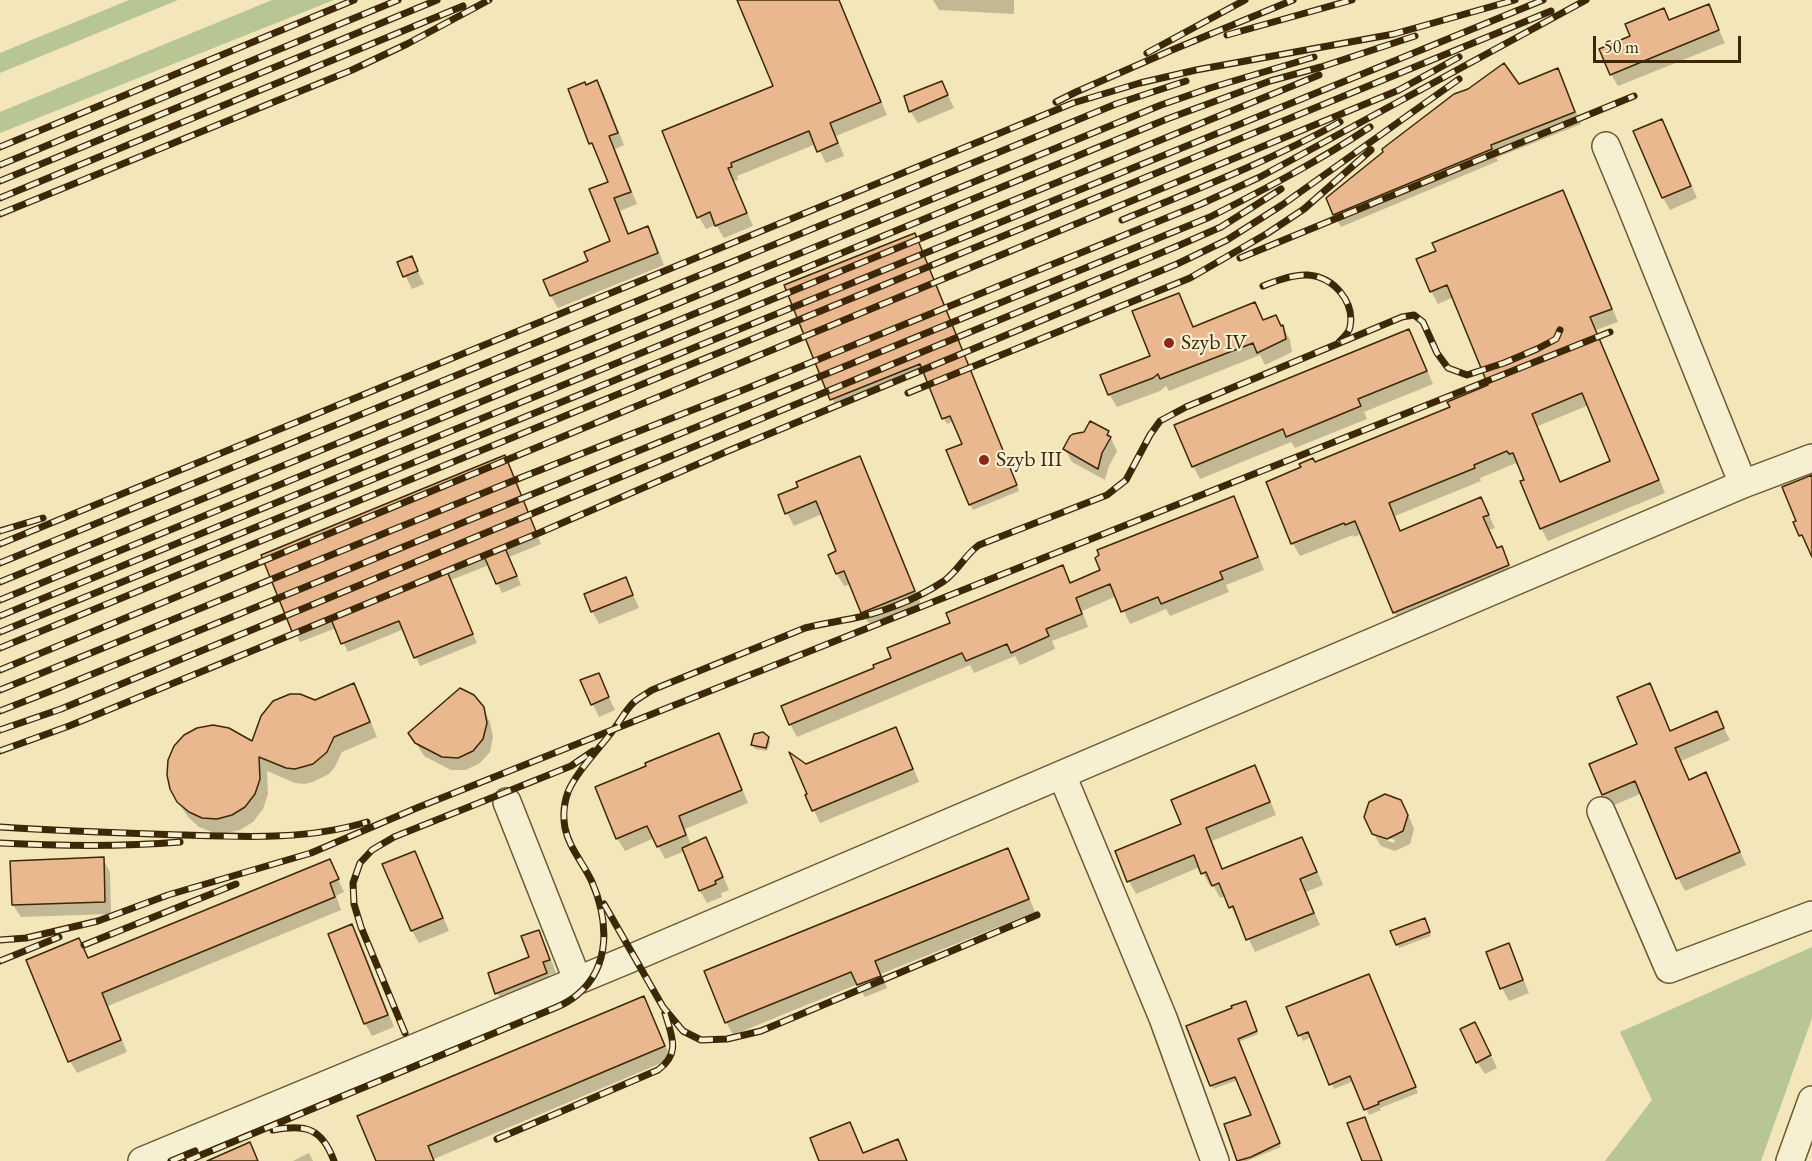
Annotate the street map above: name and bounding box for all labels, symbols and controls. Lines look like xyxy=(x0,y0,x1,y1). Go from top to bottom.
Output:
scale bar xyxy=(1596,24,1744,62)
text: 50 m xyxy=(1604,35,1639,58)
place label: Szyb IV xyxy=(1181,330,1247,356)
marker: Szyb IV xyxy=(1162,336,1176,350)
place label: Szyb III xyxy=(996,447,1062,473)
marker: Szyb III xyxy=(977,453,991,467)

